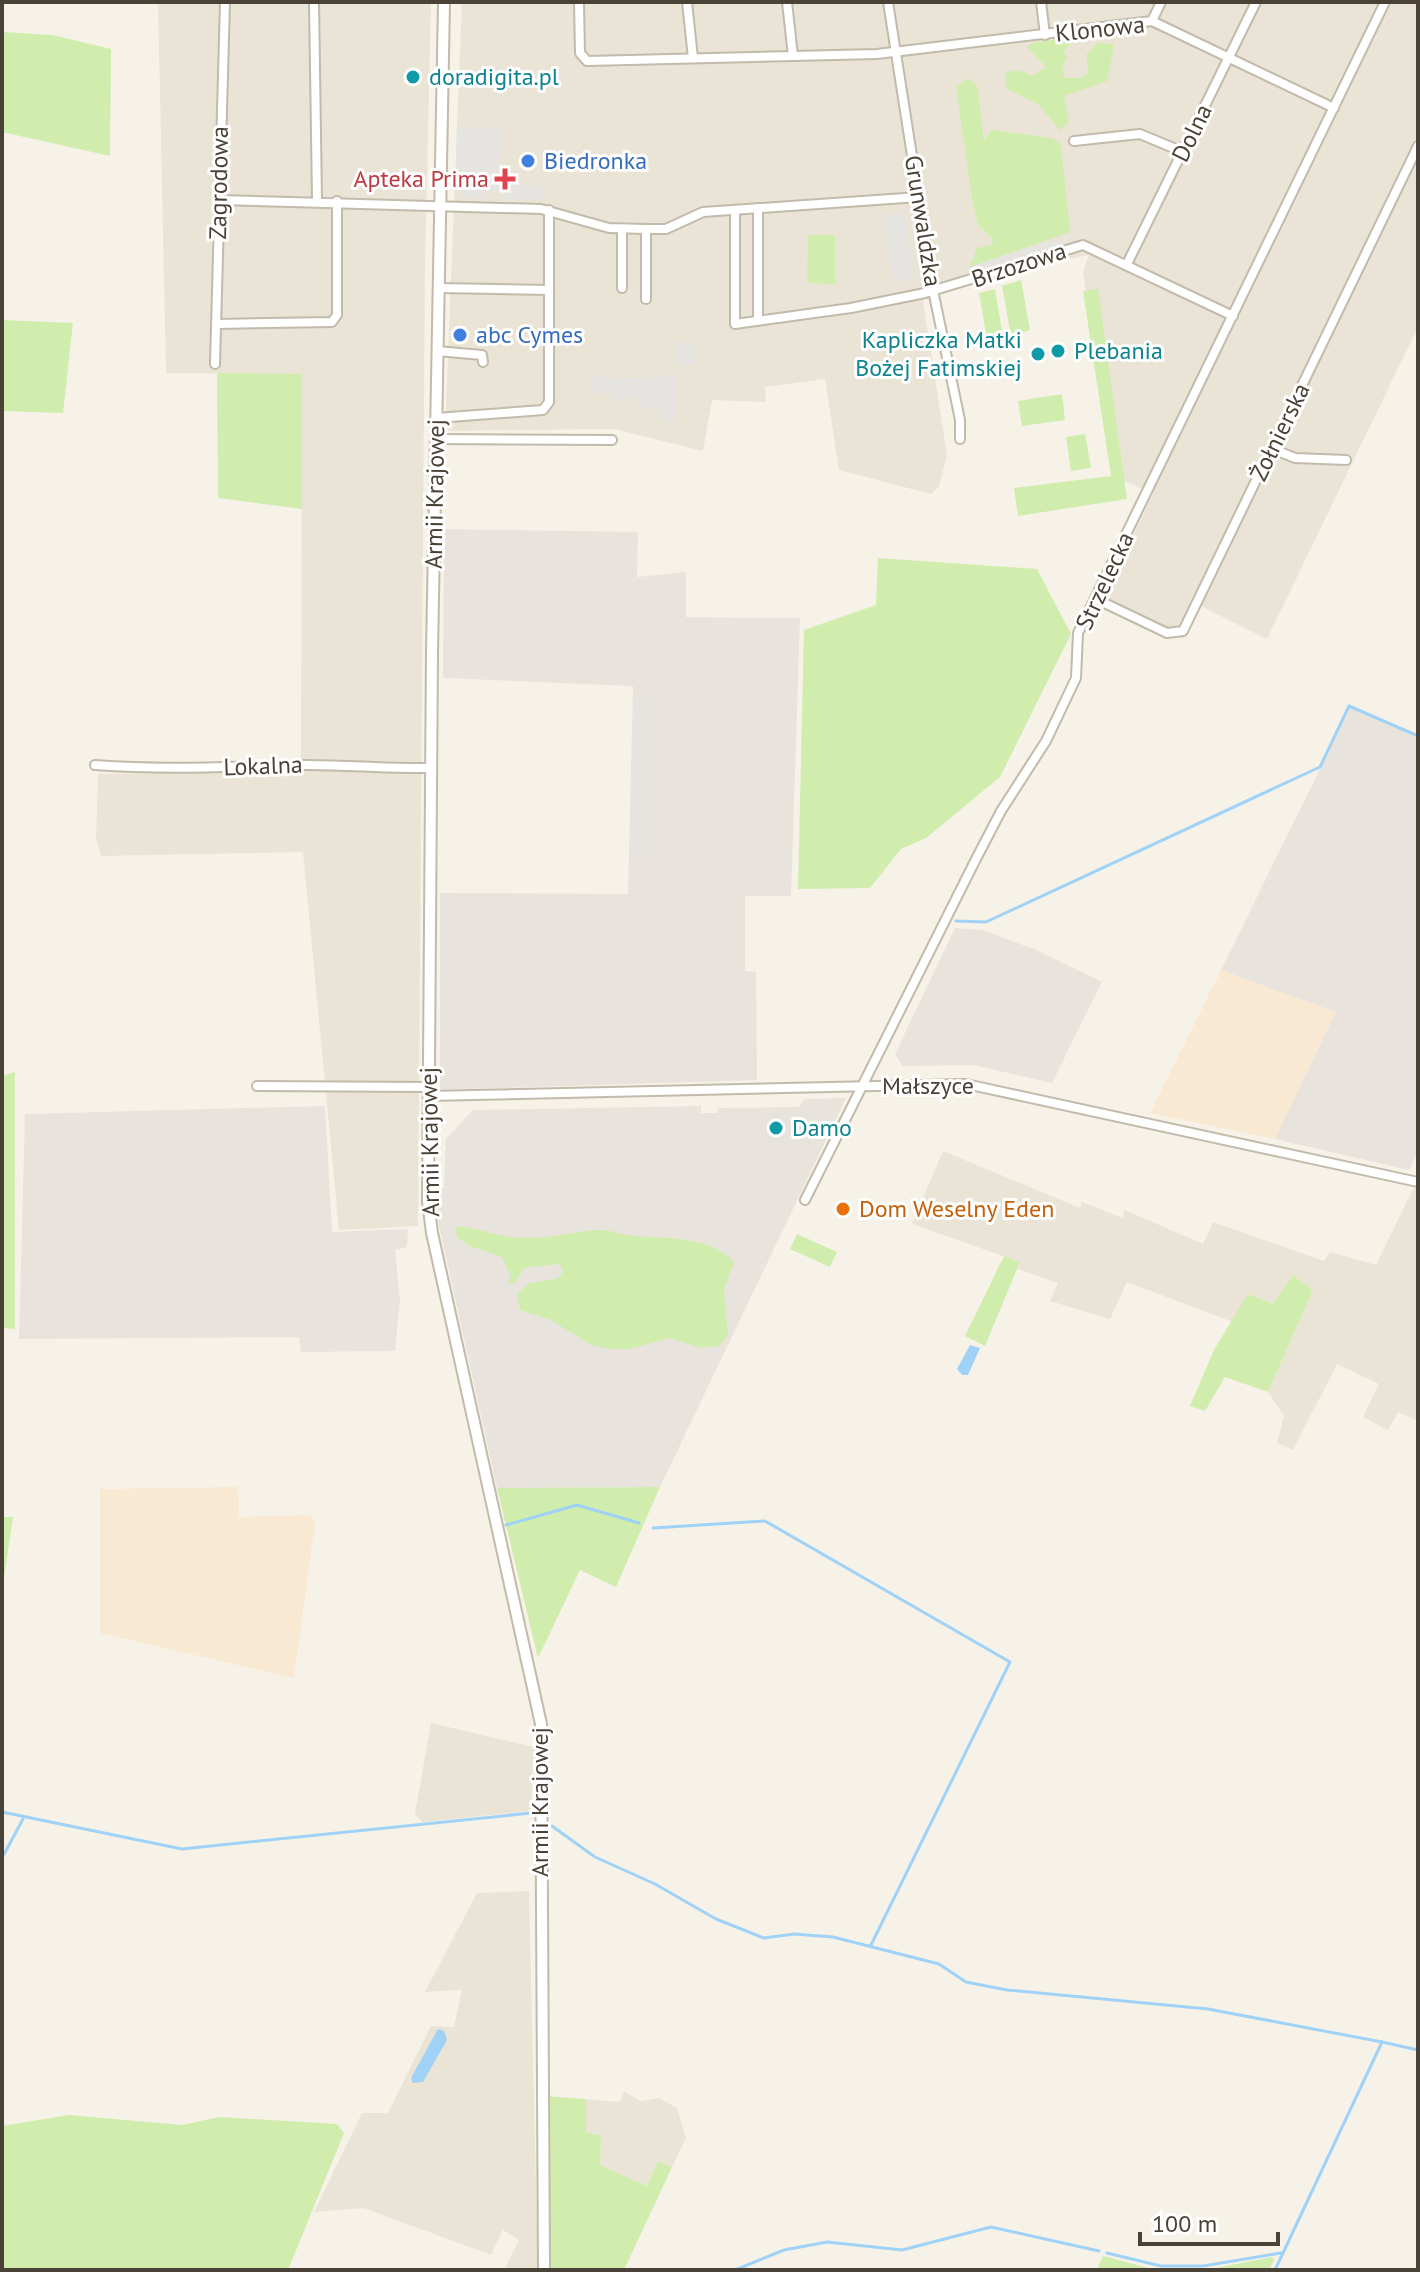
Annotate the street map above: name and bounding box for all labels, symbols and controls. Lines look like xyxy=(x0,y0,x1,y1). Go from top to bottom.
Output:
street label: Klonowa xyxy=(1054,8,1146,49)
place label: doradigita.pl xyxy=(429,61,559,92)
marker: doradigita.pl xyxy=(404,68,422,86)
street label: Dolna xyxy=(1164,99,1219,167)
street label: Zagrodowa xyxy=(202,126,235,240)
place label: Biedronka xyxy=(544,145,647,176)
marker: Biedronka xyxy=(519,152,537,170)
street label: Grunwaldzka xyxy=(898,153,949,289)
place label: Apteka Prima xyxy=(354,163,489,194)
marker: Apteka Prima xyxy=(496,170,514,188)
street label: Brzozowa xyxy=(968,235,1070,294)
place label: abc Cymes xyxy=(476,319,583,350)
place label: Kapliczka Matki Bożej Fatimskiej xyxy=(855,324,1022,383)
marker: abc Cymes xyxy=(451,326,469,344)
place label: Plebania xyxy=(1074,335,1163,366)
marker: Plebania xyxy=(1049,342,1067,360)
marker: Kapliczka Matki Bożej Fatimskiej xyxy=(1029,345,1047,363)
street label: Żołnierska xyxy=(1243,378,1317,486)
street label: Armii Krajowej xyxy=(418,419,451,569)
street label: Strzelecka xyxy=(1068,527,1141,635)
street label: Lokalna xyxy=(223,749,303,782)
street label: Armii Krajowej xyxy=(413,1067,446,1217)
street label: Małszyce xyxy=(882,1070,974,1101)
place label: Damo xyxy=(792,1112,852,1143)
marker: Damo xyxy=(767,1119,785,1137)
place label: Dom Weselny Eden xyxy=(859,1193,1054,1224)
marker: Dom Weselny Eden xyxy=(834,1200,852,1218)
street label: Armii Krajowej xyxy=(524,1727,555,1877)
scale bar xyxy=(1140,2196,1278,2246)
text: 100 m xyxy=(1152,2208,1217,2239)

